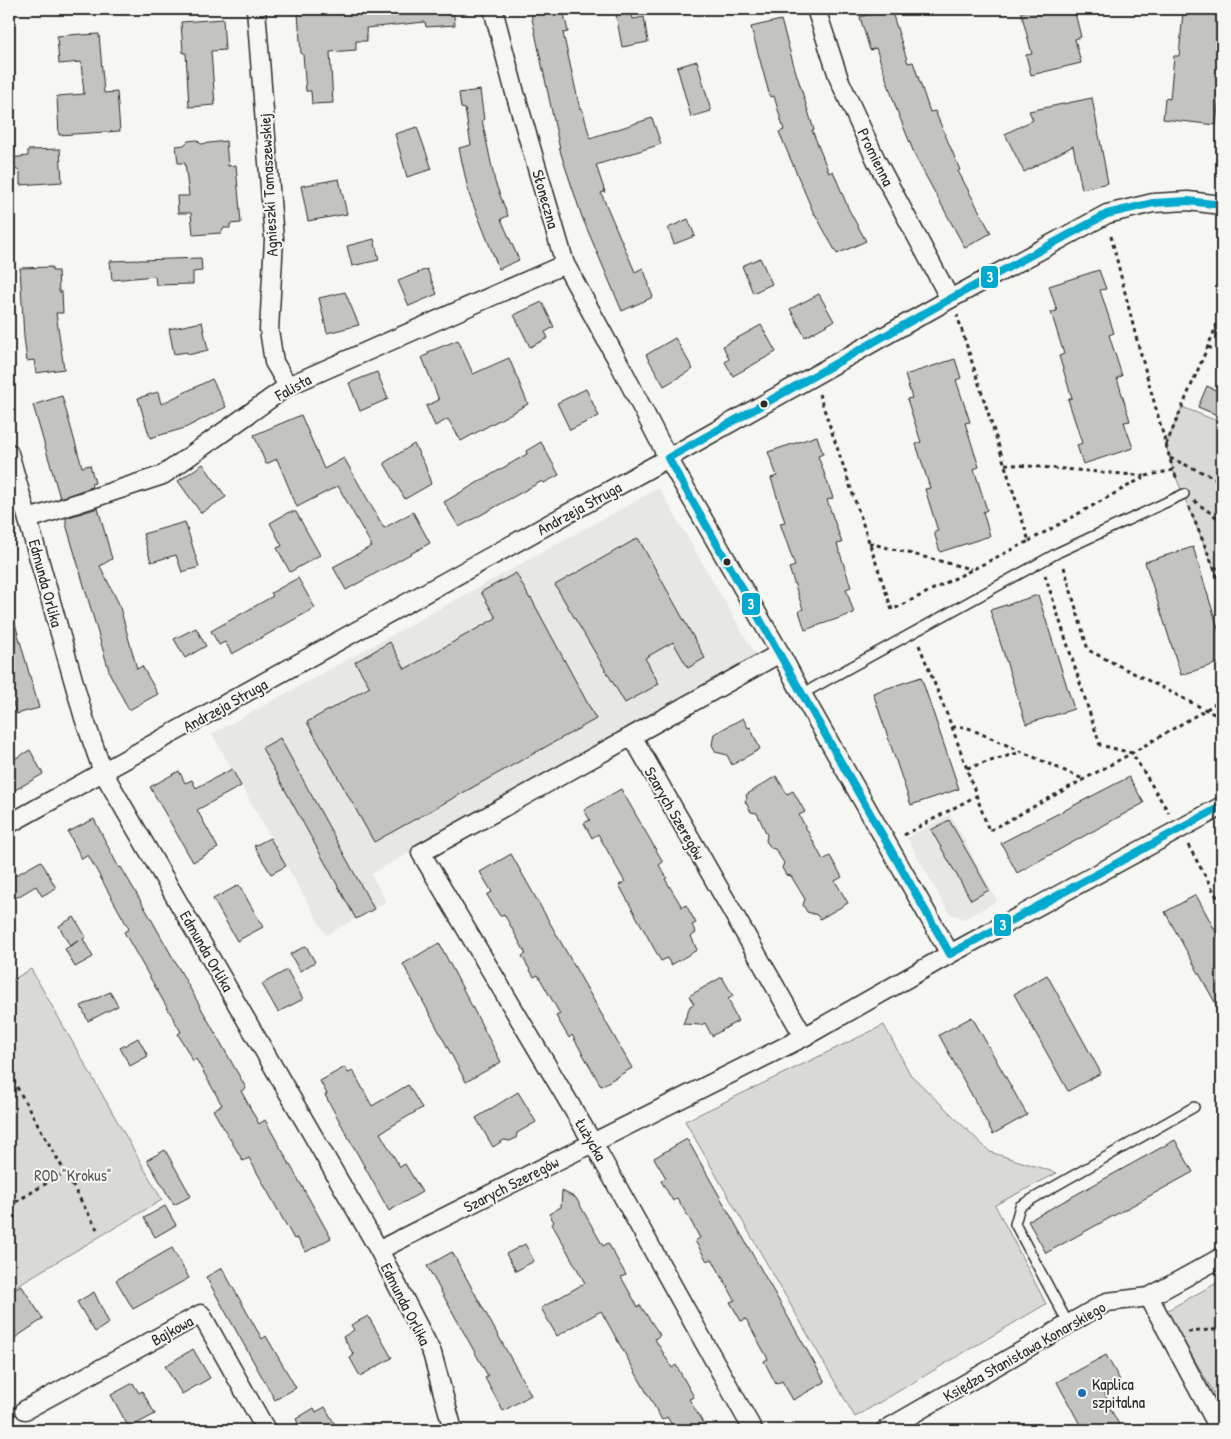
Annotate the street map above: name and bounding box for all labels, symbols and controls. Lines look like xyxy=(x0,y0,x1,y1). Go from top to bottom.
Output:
street label: Agnieszki Tomaszewskiej xyxy=(253,113,283,257)
street label: Promienna xyxy=(853,124,899,190)
street label: Słoneczna xyxy=(527,167,565,231)
line badge: 3 xyxy=(980,265,999,289)
text: 3 xyxy=(987,267,994,286)
street label: Falista xyxy=(270,368,315,406)
unlabelled marker xyxy=(759,399,769,409)
street label: Andrzeja Struga xyxy=(533,476,625,540)
street label: Edmunda Orlika xyxy=(24,537,68,629)
unlabelled marker xyxy=(722,557,732,567)
line badge: 3 xyxy=(741,592,761,616)
text: 3 xyxy=(748,594,755,613)
street label: Andrzeja Struga xyxy=(179,673,271,737)
street label: Szarych Szeregów xyxy=(639,762,711,864)
street label: Edmunda Orlika xyxy=(175,907,239,995)
line badge: 3 xyxy=(993,913,1012,937)
text: 3 xyxy=(1000,915,1007,934)
street label: Łużycka xyxy=(570,1113,612,1165)
street label: Szarych Szeregów xyxy=(460,1151,562,1217)
park label: ROD "Krokus" xyxy=(34,1164,112,1186)
street label: Edmunda Orlika xyxy=(376,1259,436,1349)
street label: Księdza Stanisława Konarskiego xyxy=(939,1295,1110,1407)
street label: Bajkowa xyxy=(147,1309,197,1351)
place label: Kaplica szpitalna xyxy=(1092,1373,1145,1413)
marker: Kaplica szpitalna xyxy=(1076,1387,1088,1399)

